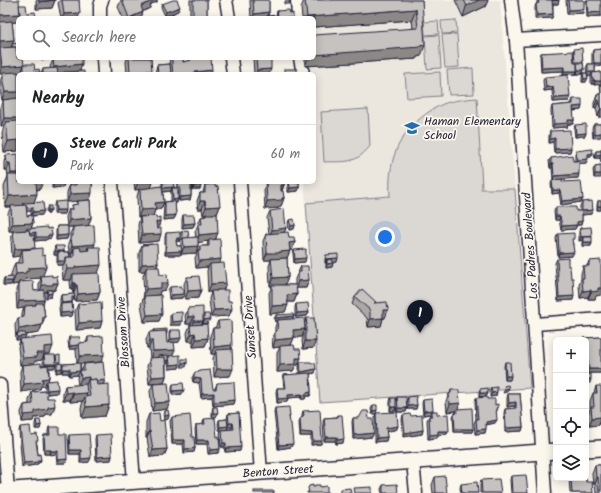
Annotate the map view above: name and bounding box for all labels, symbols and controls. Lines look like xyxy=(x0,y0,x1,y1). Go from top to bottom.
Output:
search box xyxy=(16,16,316,60)
text: Search here xyxy=(62,26,136,50)
icon: search xyxy=(30,27,52,49)
text: Nearby xyxy=(32,85,84,112)
place label: Haman Elementary School xyxy=(424,112,521,145)
school or university icon: Haman Elementary School xyxy=(403,119,421,137)
text: Steve Carli Park xyxy=(70,132,177,156)
text: 1 xyxy=(43,144,47,165)
text: 60 m xyxy=(271,144,300,165)
text: Park xyxy=(70,156,94,177)
street label: Los Padres Boulevard xyxy=(517,191,544,300)
your location xyxy=(375,227,395,247)
street label: Sunset Drive xyxy=(239,294,262,359)
street label: Blossom Drive xyxy=(112,295,135,368)
pin: 1 xyxy=(407,300,433,333)
map controls xyxy=(553,337,589,481)
button: + xyxy=(553,337,589,373)
button: − xyxy=(553,373,589,409)
button: locate xyxy=(553,409,589,445)
button: layers xyxy=(553,445,589,481)
street label: Benton Street xyxy=(242,460,315,483)

